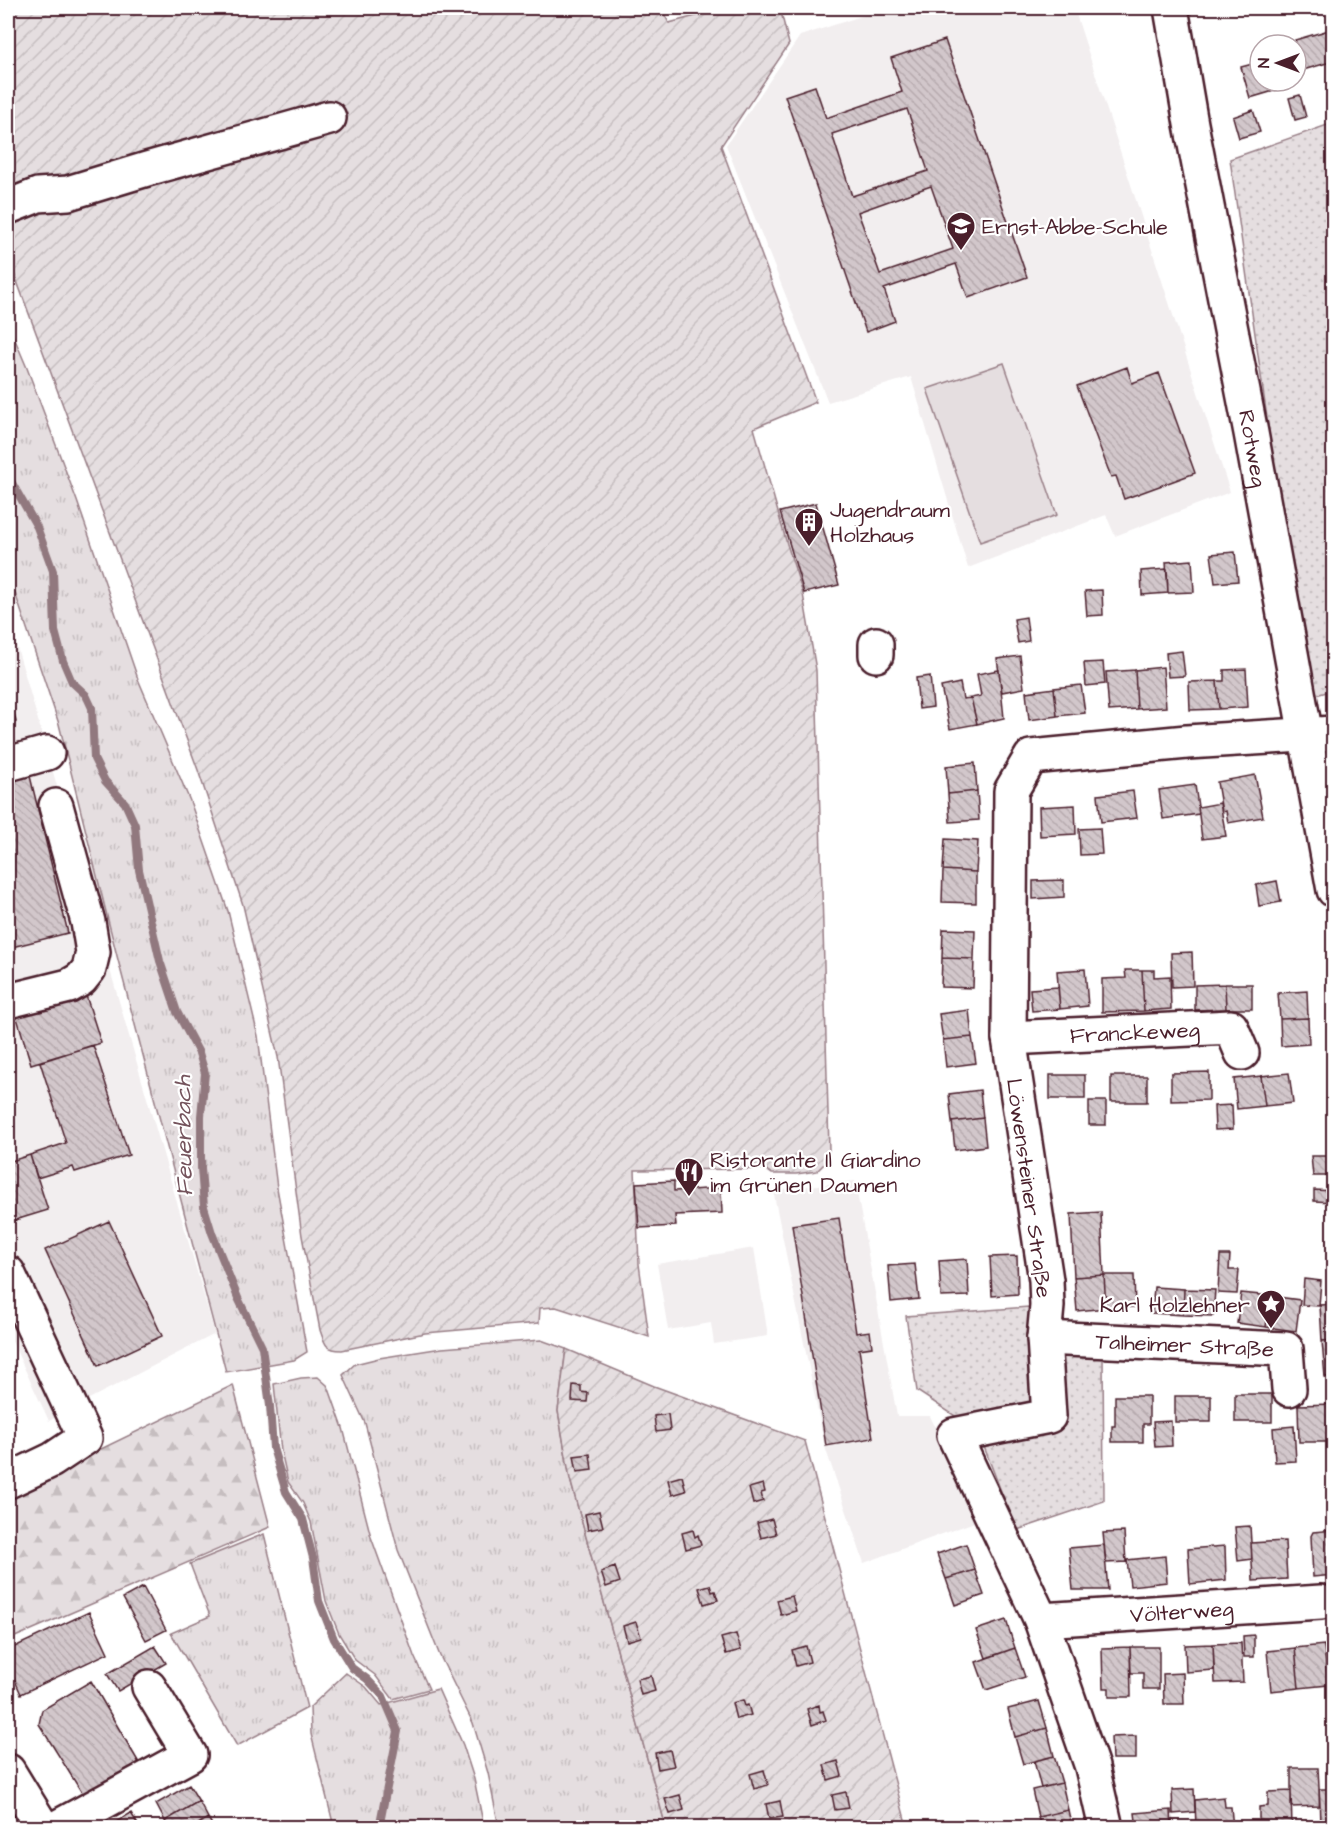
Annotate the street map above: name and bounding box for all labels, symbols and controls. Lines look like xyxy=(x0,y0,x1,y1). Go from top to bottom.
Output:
north arrow xyxy=(1248,33,1308,93)
text: N xyxy=(1253,58,1275,68)
school or university icon: Ernst-Abbe-Schule xyxy=(945,210,977,252)
place label: Ernst-Abbe-Schule xyxy=(982,212,1168,243)
street label: Rotweg xyxy=(1230,407,1275,490)
place label: Jugendraum Holzhaus xyxy=(830,495,950,551)
building icon: Jugendraum Holzhaus xyxy=(793,506,825,548)
street label: Franckeweg xyxy=(1069,1015,1201,1052)
water label: Feuerbach xyxy=(166,1074,202,1197)
street label: Löwensteiner Straße xyxy=(998,1077,1059,1300)
place label: Ristorante Il Giardino im Grünen Daumen xyxy=(710,1145,921,1201)
restaurant icon: Ristorante Il Giardino im Grünen Daumen xyxy=(673,1156,705,1198)
place icon: Karl Holzlehner xyxy=(1255,1288,1287,1330)
place label: Karl Holzlehner xyxy=(1100,1290,1250,1321)
street label: Talheimer Straße xyxy=(1095,1326,1275,1365)
street label: Völterweg xyxy=(1129,1594,1235,1631)

